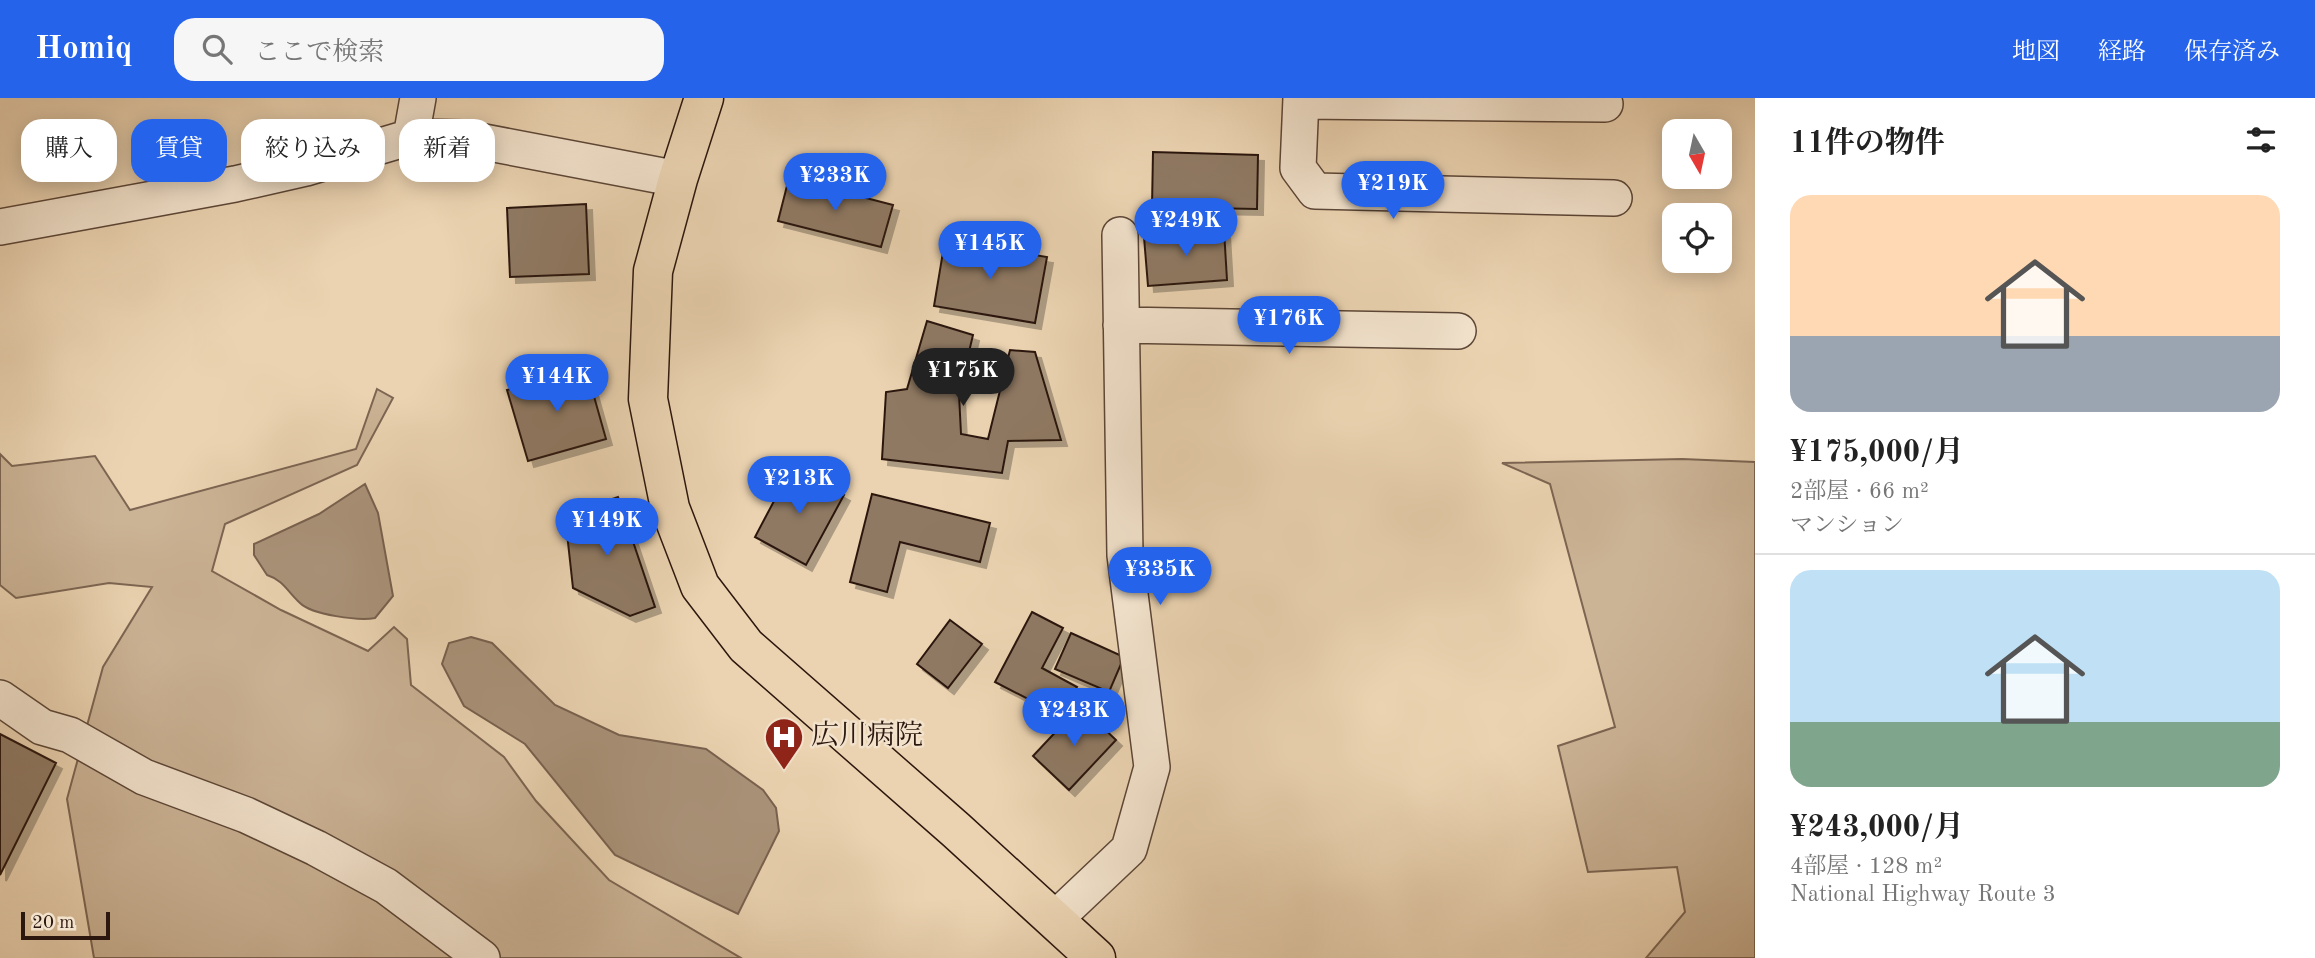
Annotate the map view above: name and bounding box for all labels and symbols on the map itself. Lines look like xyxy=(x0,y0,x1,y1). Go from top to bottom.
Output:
north arrow xyxy=(1662,119,1732,189)
pin: ¥233K xyxy=(786,153,884,213)
pin: ¥219K xyxy=(1344,162,1442,221)
pin: ¥249K xyxy=(1137,198,1235,258)
pin: ¥145K xyxy=(941,222,1039,281)
pin: ¥176K xyxy=(1240,296,1338,356)
pin: ¥175K xyxy=(914,348,1012,408)
pin: ¥144K xyxy=(508,354,606,414)
pin: ¥213K xyxy=(750,456,848,516)
pin: ¥149K xyxy=(558,498,656,558)
pin: ¥335K xyxy=(1111,547,1209,607)
pin: ¥243K xyxy=(1025,688,1123,748)
hospital icon: 広川病院 xyxy=(763,716,805,771)
place label: 広川病院 xyxy=(811,720,923,751)
scale bar xyxy=(21,909,110,941)

